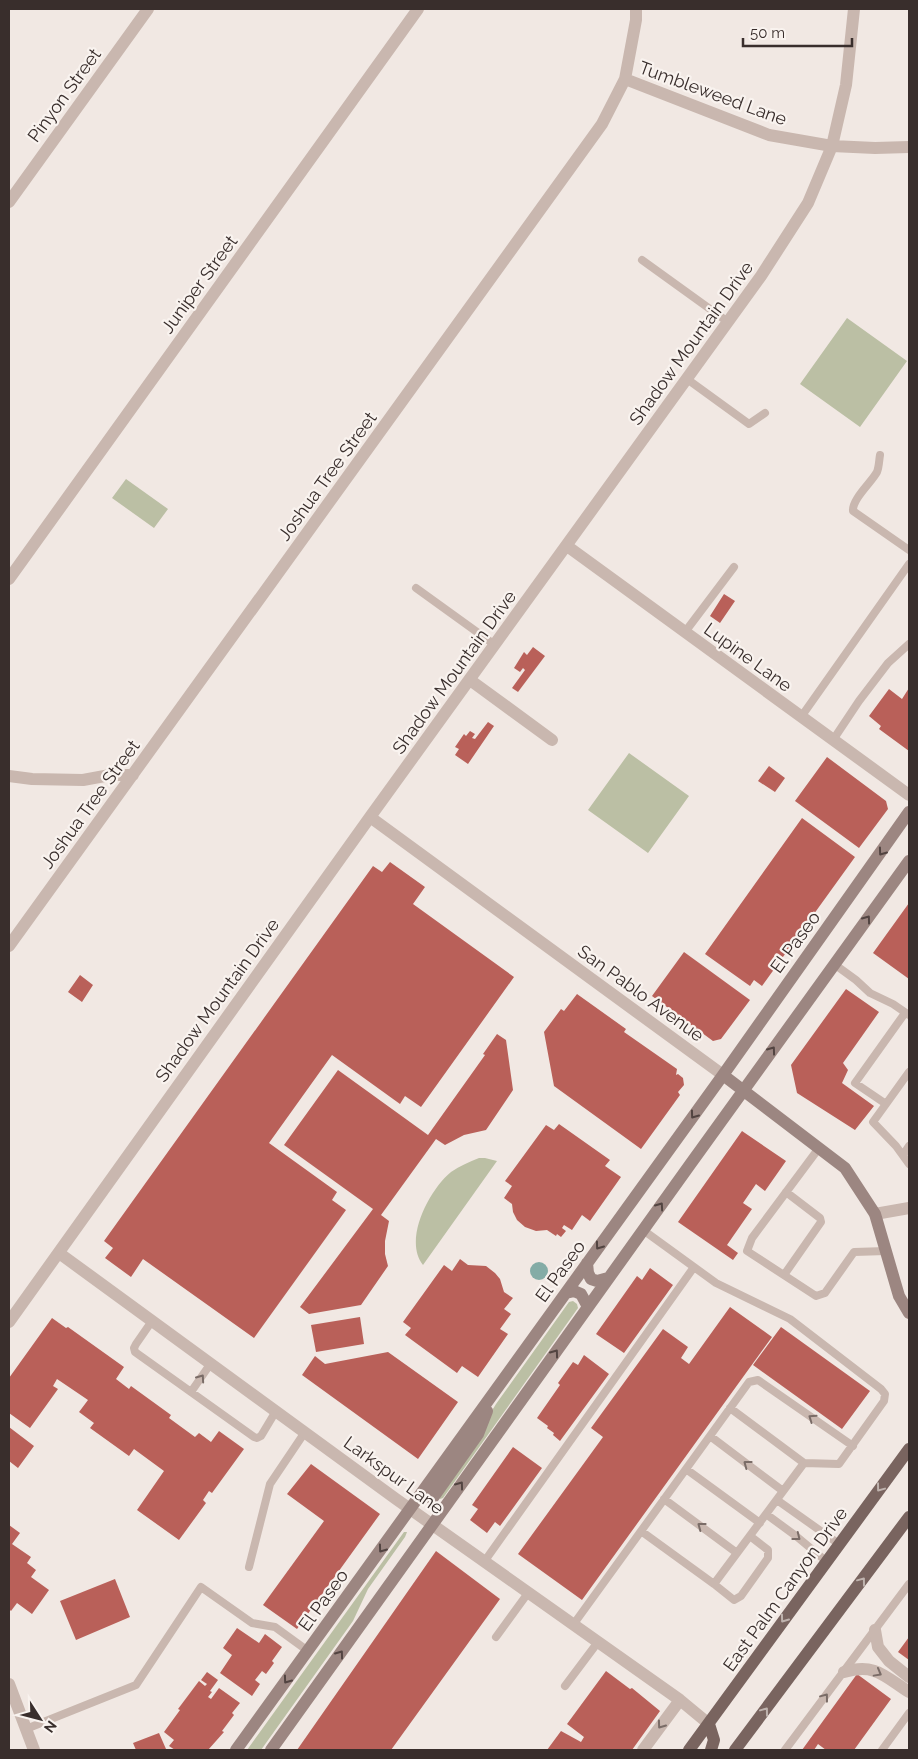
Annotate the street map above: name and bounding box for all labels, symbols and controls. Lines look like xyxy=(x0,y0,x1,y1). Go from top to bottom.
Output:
scale bar xyxy=(743,15,852,47)
text: 50 m xyxy=(750,24,785,42)
street label: Pinyon Street xyxy=(23,44,105,146)
street label: Tumbleweed Lane xyxy=(636,57,790,130)
street label: Juniper Street xyxy=(156,231,242,337)
street label: Shadow Mountain Drive xyxy=(625,257,758,429)
street label: Joshua Tree Street xyxy=(273,408,381,544)
street label: Shadow Mountain Drive xyxy=(388,586,521,758)
street label: Lupine Lane xyxy=(700,618,796,696)
street label: Joshua Tree Street xyxy=(36,736,144,872)
one-way arrow xyxy=(879,846,888,856)
street label: El Paseo xyxy=(766,907,824,977)
street label: Shadow Mountain Drive xyxy=(151,914,284,1086)
one-way arrow xyxy=(861,915,870,925)
street label: San Pablo Avenue xyxy=(574,940,708,1046)
one-way arrow xyxy=(766,1046,775,1056)
one-way arrow xyxy=(691,1109,700,1118)
one-way arrow xyxy=(654,1202,663,1212)
street label: El Paseo xyxy=(531,1236,589,1306)
one-way arrow xyxy=(596,1241,605,1250)
one-way arrow xyxy=(549,1349,558,1359)
one-way arrow xyxy=(195,1374,204,1383)
one-way arrow xyxy=(809,1415,818,1424)
street label: Larkspur Lane xyxy=(340,1432,448,1519)
one-way arrow xyxy=(743,1461,752,1470)
one-way arrow xyxy=(455,1482,463,1491)
one-way arrow xyxy=(877,1482,886,1492)
street label: East Palm Canyon Drive xyxy=(718,1503,852,1675)
one-way arrow xyxy=(697,1523,707,1532)
one-way arrow xyxy=(791,1531,800,1539)
one-way arrow xyxy=(380,1543,388,1552)
street label: El Paseo xyxy=(294,1565,352,1635)
one-way arrow xyxy=(856,1577,865,1587)
one-way arrow xyxy=(782,1613,790,1622)
one-way arrow xyxy=(334,1650,343,1659)
one-way arrow xyxy=(873,1667,882,1677)
one-way arrow xyxy=(284,1674,293,1684)
north arrow xyxy=(15,1694,65,1744)
one-way arrow xyxy=(819,1694,827,1703)
one-way arrow xyxy=(759,1708,767,1717)
text: N xyxy=(41,1718,60,1736)
one-way arrow xyxy=(659,1719,667,1728)

